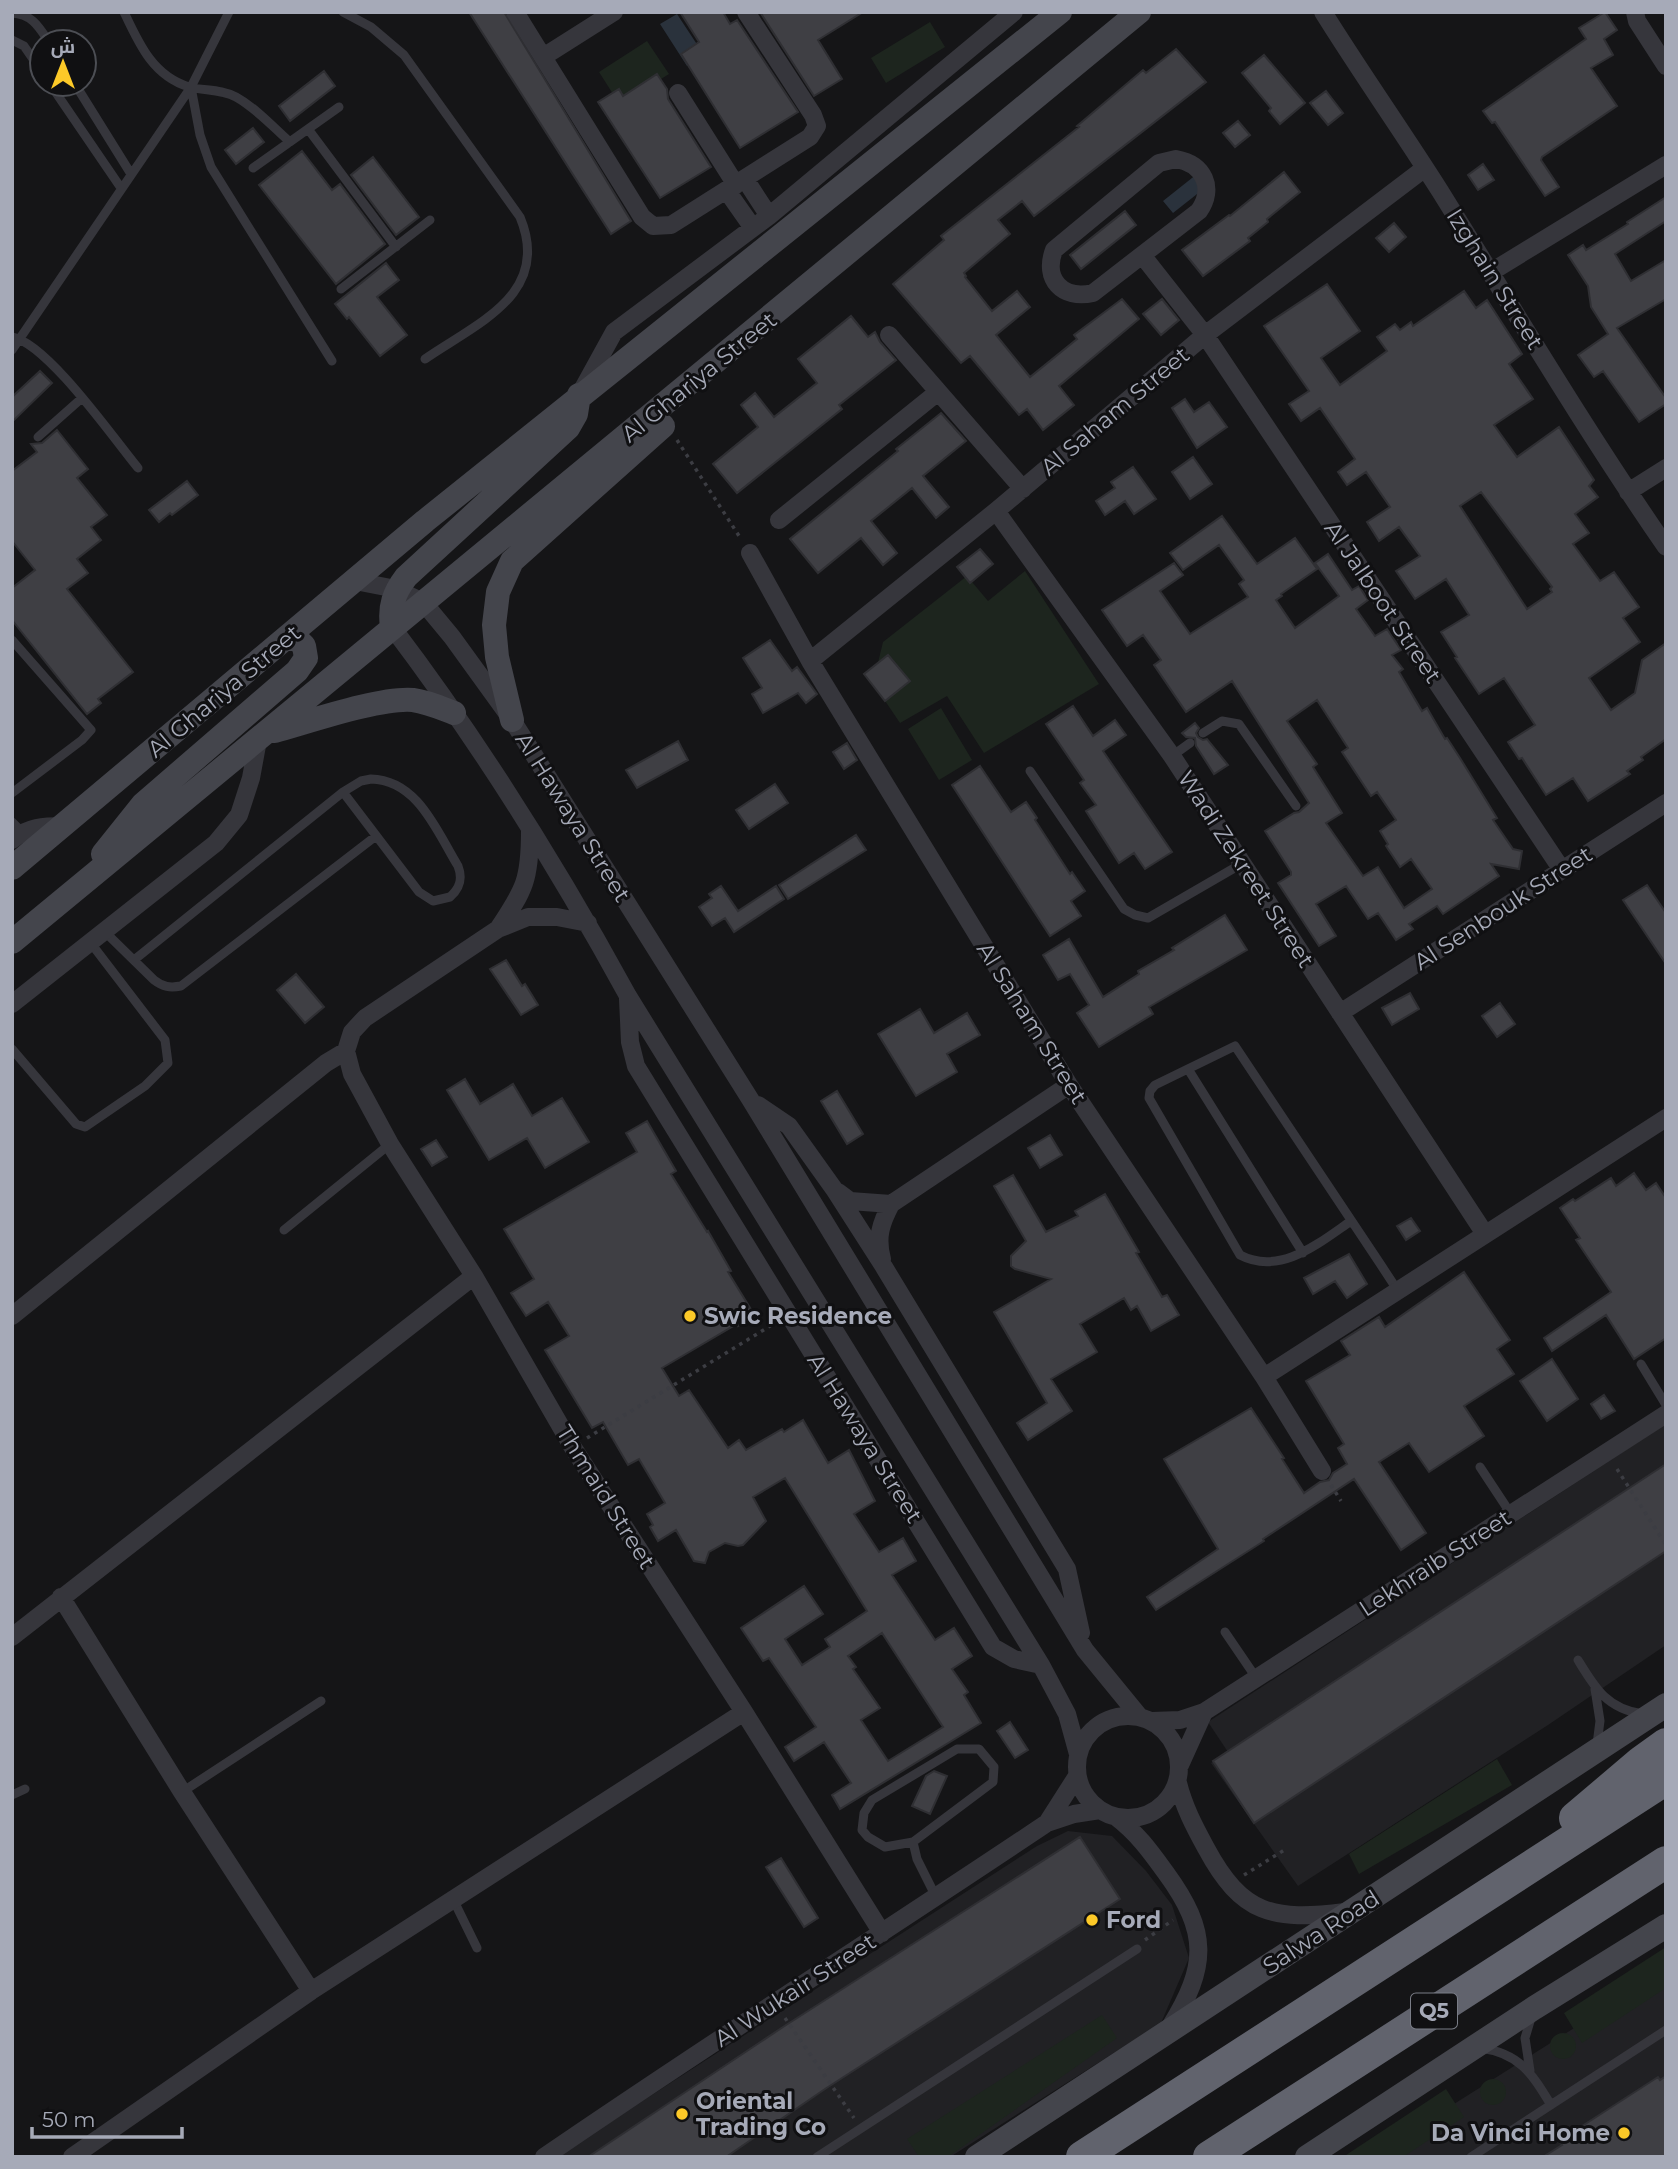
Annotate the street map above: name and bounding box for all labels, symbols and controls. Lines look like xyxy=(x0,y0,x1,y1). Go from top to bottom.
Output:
north arrow xyxy=(28,28,98,98)
text: ش xyxy=(51,35,75,58)
street label: Izghain Street xyxy=(1441,203,1549,355)
street label: Al Ghariya Street xyxy=(616,306,782,448)
street label: Al Saham Street xyxy=(1035,341,1195,481)
street label: Al Jalboot Street xyxy=(1318,516,1448,688)
street label: Al Ghariya Street xyxy=(142,619,306,763)
street label: Al Hawaya Street xyxy=(510,727,636,907)
street label: Wadi Zekreet Street xyxy=(1172,765,1320,973)
street label: Al Senbouk Street xyxy=(1409,840,1597,976)
street label: Al Saham Street xyxy=(971,937,1093,1109)
place label: Swic Residence xyxy=(704,1302,892,1330)
marker: Swic Residence xyxy=(682,1308,698,1324)
street label: Al Hawaya Street xyxy=(802,1348,928,1528)
street label: Thmaid Street xyxy=(551,1420,661,1574)
street label: Lekhraib Street xyxy=(1354,1503,1516,1623)
street label: Salwa Road xyxy=(1257,1884,1385,1980)
place label: Ford xyxy=(1106,1906,1161,1934)
marker: Ford xyxy=(1084,1912,1100,1928)
street label: Al Wukair Street xyxy=(709,1927,881,2053)
road number: Q5 xyxy=(1411,1994,1457,2028)
place label: Oriental Trading Co xyxy=(696,2087,826,2141)
scale bar xyxy=(32,2096,182,2140)
marker: Oriental Trading Co xyxy=(674,2106,690,2122)
text: 50 m xyxy=(42,2107,96,2132)
place label: Da Vinci Home xyxy=(1431,2119,1610,2147)
marker: Da Vinci Home xyxy=(1616,2125,1632,2141)

